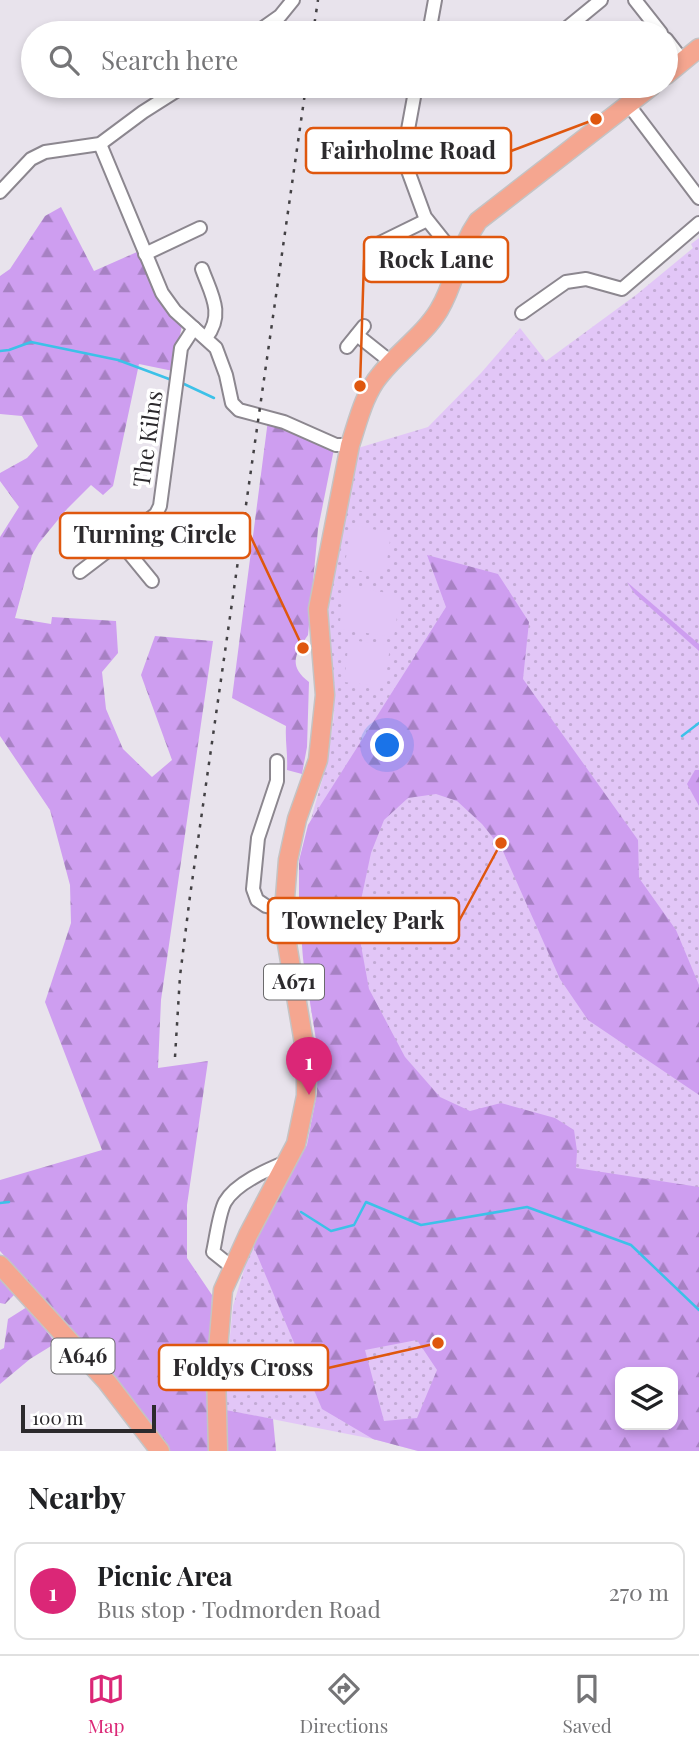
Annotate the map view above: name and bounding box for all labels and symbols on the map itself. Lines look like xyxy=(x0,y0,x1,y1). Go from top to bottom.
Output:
callout: Fairholme Road xyxy=(306,128,511,173)
text: Fairholme Road xyxy=(320,133,496,165)
callout: Rock Lane xyxy=(364,237,508,282)
text: Rock Lane xyxy=(378,242,494,274)
street label: The Kilns xyxy=(124,388,169,489)
callout: Turning Circle xyxy=(60,513,250,558)
text: Turning Circle xyxy=(74,517,236,549)
your location xyxy=(370,728,404,762)
callout: Towneley Park xyxy=(268,898,459,943)
text: Towneley Park xyxy=(282,903,445,935)
road number: A671 xyxy=(264,964,324,1000)
pin: 1 xyxy=(286,1037,332,1095)
road number: A646 xyxy=(52,1338,114,1374)
callout: Foldys Cross xyxy=(159,1345,328,1390)
text: Foldys Cross xyxy=(173,1350,313,1382)
scale bar xyxy=(21,1402,156,1434)

